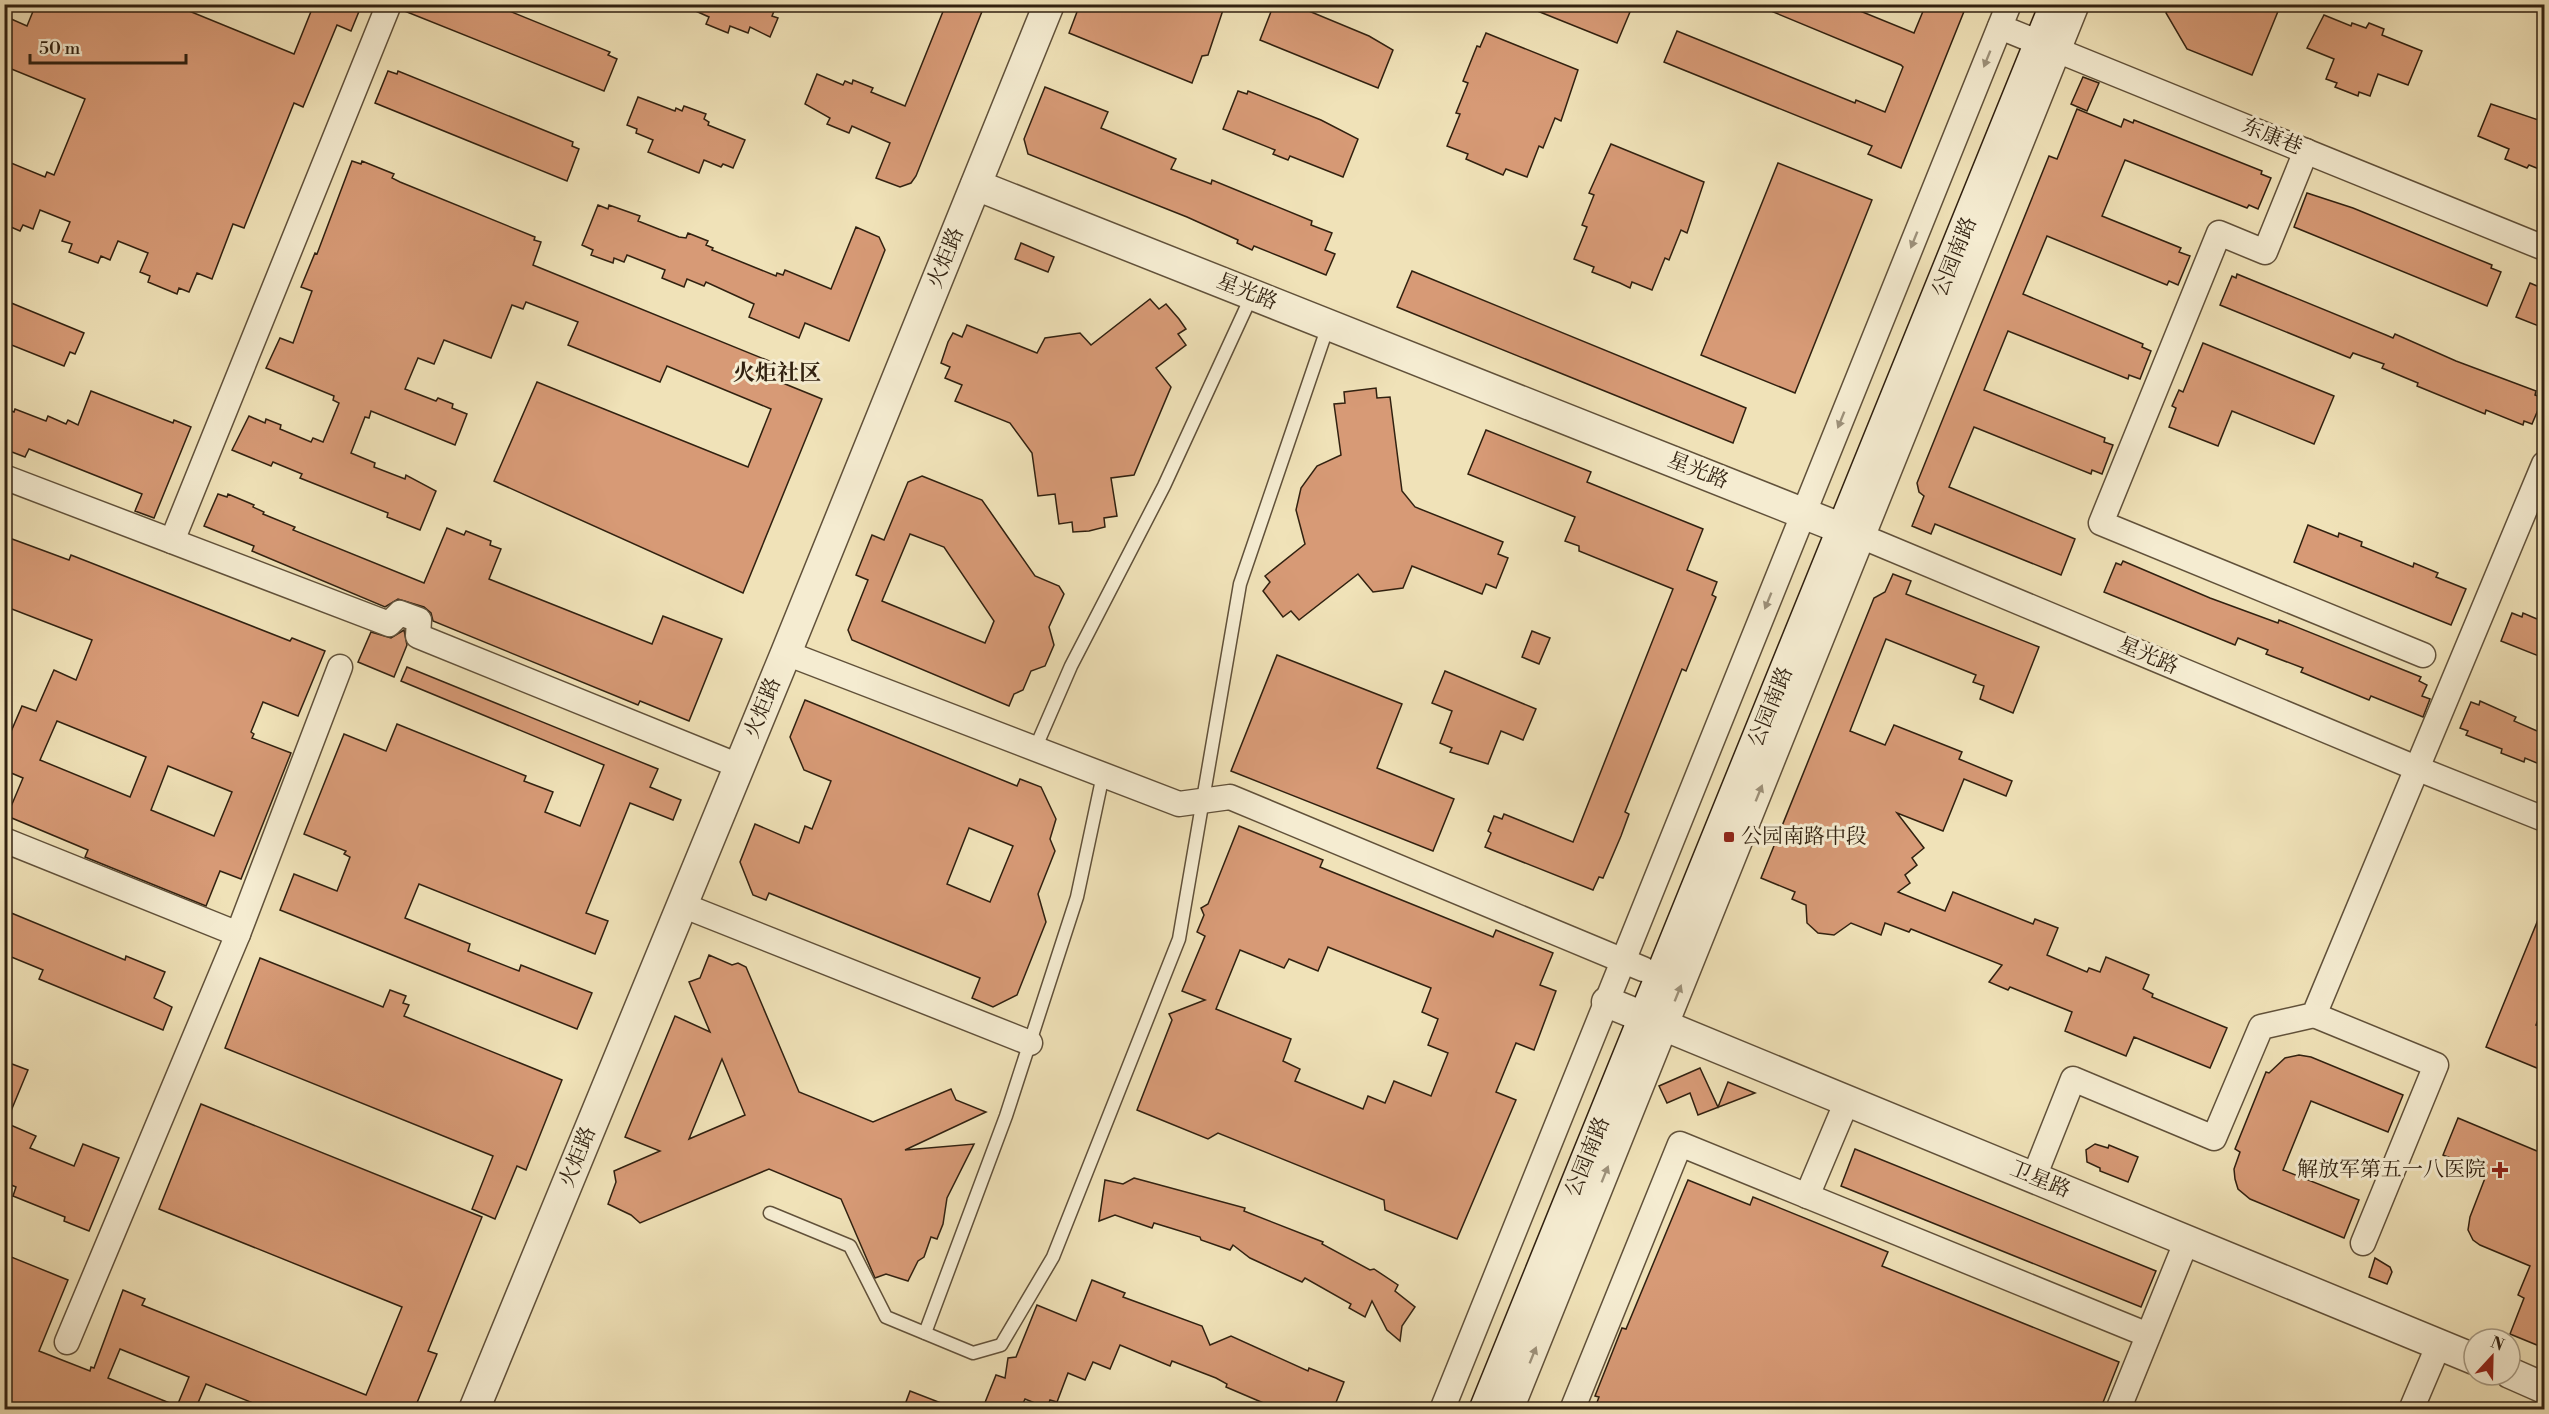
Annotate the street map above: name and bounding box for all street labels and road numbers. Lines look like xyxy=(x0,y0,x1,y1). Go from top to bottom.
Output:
street label: 东康巷 xyxy=(2238,113,2306,161)
street label: 公园南路 xyxy=(1927,213,1983,301)
street label: 火炬路 xyxy=(922,224,970,292)
street label: 星光路 xyxy=(1213,268,1281,316)
street label: 星光路 xyxy=(1664,447,1732,495)
street label: 星光路 xyxy=(2114,632,2182,680)
street label: 公园南路 xyxy=(1743,663,1799,751)
street label: 火炬路 xyxy=(739,674,787,742)
street label: 公园南路 xyxy=(1560,1113,1616,1201)
street label: 火炬路 xyxy=(554,1123,602,1191)
street label: 卫星路 xyxy=(2006,1156,2074,1204)

